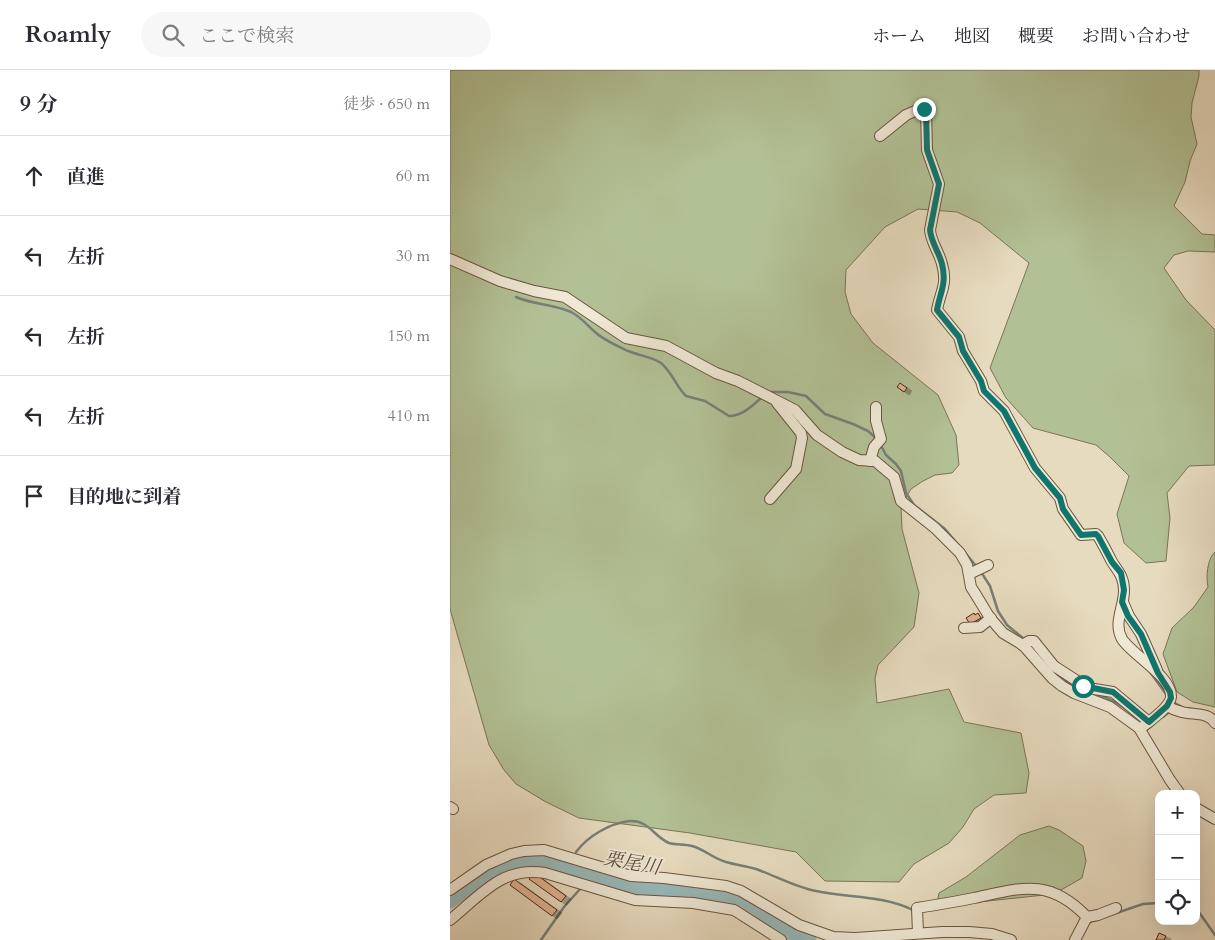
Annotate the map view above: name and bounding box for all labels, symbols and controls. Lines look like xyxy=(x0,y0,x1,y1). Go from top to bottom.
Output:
search box xyxy=(141,12,491,57)
text: Roamly xyxy=(25,18,111,51)
icon: search xyxy=(159,21,187,49)
text: ここで検索 xyxy=(199,23,294,49)
text: ホーム xyxy=(872,24,926,49)
text: 地図 xyxy=(954,24,990,49)
text: 概要 xyxy=(1018,24,1054,49)
text: お問い合わせ xyxy=(1082,24,1190,49)
text: 9 分 xyxy=(20,90,57,119)
text: 徒歩 · 650 m xyxy=(343,93,430,115)
route end xyxy=(913,98,936,121)
icon: ahead xyxy=(20,162,48,190)
text: 直進 xyxy=(67,164,105,190)
text: 60 m xyxy=(396,165,430,187)
icon: left xyxy=(20,242,48,270)
text: 左折 xyxy=(67,244,105,270)
text: 30 m xyxy=(396,245,430,267)
icon: left xyxy=(20,322,48,350)
text: 左折 xyxy=(67,324,105,350)
text: 150 m xyxy=(388,325,430,347)
icon: left xyxy=(20,402,48,430)
text: 左折 xyxy=(67,404,105,430)
text: 410 m xyxy=(388,405,430,427)
icon: arrive xyxy=(20,482,48,510)
text: 目的地に到着 xyxy=(67,484,181,510)
route start xyxy=(1072,675,1095,698)
map controls xyxy=(1155,790,1200,925)
button: + xyxy=(1155,790,1200,835)
button: − xyxy=(1155,835,1200,880)
water label: 栗尾川 xyxy=(602,845,664,881)
button: locate xyxy=(1155,880,1200,925)

